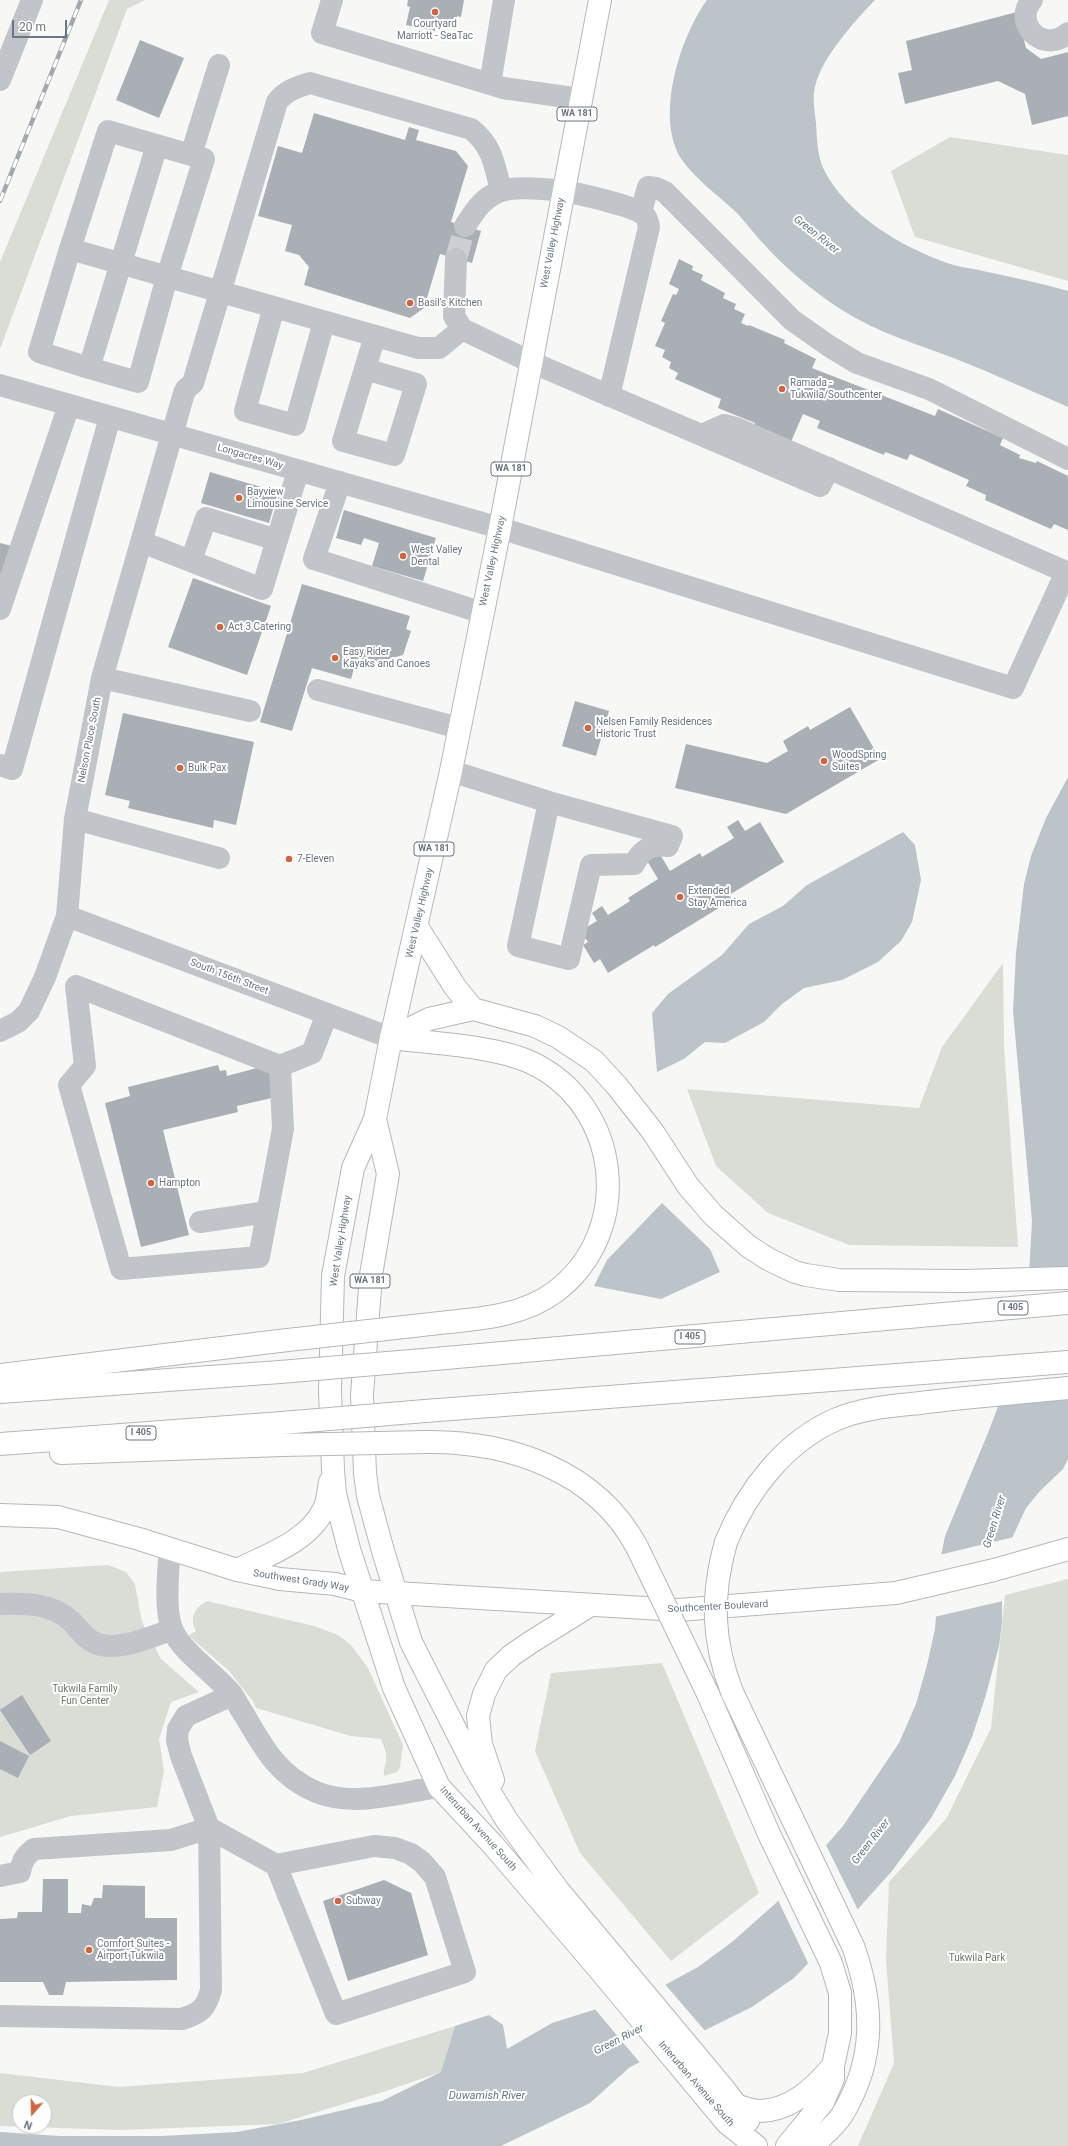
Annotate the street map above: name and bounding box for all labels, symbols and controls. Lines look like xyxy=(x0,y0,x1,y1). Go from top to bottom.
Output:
marker: Courtyard Marriott - SeaTac xyxy=(430,7,440,17)
scale bar xyxy=(14,12,69,38)
place label: Courtyard Marriott - SeaTac xyxy=(397,18,473,42)
text: 20 m xyxy=(19,20,46,34)
road number: WA 181 xyxy=(557,107,597,121)
street label: West Valley Highway xyxy=(538,197,568,289)
water label: Green River xyxy=(791,213,841,257)
place label: Basil's Kitchen xyxy=(418,297,482,309)
marker: Basil's Kitchen xyxy=(405,298,415,308)
place label: Ramada - Tukwila/Southcenter xyxy=(790,377,882,400)
marker: Ramada - Tukwila/Southcenter xyxy=(777,384,787,394)
street label: Longacres Way xyxy=(216,442,284,472)
road number: WA 181 xyxy=(491,462,531,476)
place label: Bayview Limousine Service xyxy=(247,486,328,510)
marker: Bayview Limousine Service xyxy=(234,493,244,503)
street label: West Valley Highway xyxy=(478,515,508,607)
place label: West Valley Dental xyxy=(411,544,462,568)
marker: West Valley Dental xyxy=(398,551,408,561)
place label: Act 3 Catering xyxy=(228,621,291,633)
marker: Act 3 Catering xyxy=(215,622,225,632)
place label: Easy Rider Kayaks and Canoes xyxy=(343,646,430,670)
marker: Easy Rider Kayaks and Canoes xyxy=(330,653,340,663)
street label: Nelson Place South xyxy=(76,696,104,784)
place label: Nelsen Family Residences Historic Trust xyxy=(596,716,712,740)
marker: Nelsen Family Residences Historic Trust xyxy=(583,723,593,733)
place label: WoodSpring Suites xyxy=(832,749,886,772)
marker: WoodSpring Suites xyxy=(819,756,829,766)
place label: Bulk Pax xyxy=(188,762,226,774)
marker: Bulk Pax xyxy=(175,763,185,773)
road number: WA 181 xyxy=(414,842,454,856)
place label: 7-Eleven xyxy=(297,853,334,865)
marker: 7-Eleven xyxy=(284,854,294,864)
street label: West Valley Highway xyxy=(404,867,436,959)
place label: Extended Stay America xyxy=(688,885,747,908)
marker: Extended Stay America xyxy=(675,892,685,902)
street label: South 156th Street xyxy=(188,957,270,997)
place label: Hampton xyxy=(159,1177,200,1189)
marker: Hampton xyxy=(146,1178,156,1188)
street label: West Valley Highway xyxy=(328,1195,354,1287)
road number: WA 181 xyxy=(350,1274,390,1288)
road number: I 405 xyxy=(998,1301,1028,1315)
road number: I 405 xyxy=(675,1330,705,1344)
road number: I 405 xyxy=(126,1426,156,1440)
water label: Green River xyxy=(981,1494,1009,1550)
street label: Southwest Grady Way xyxy=(252,1568,350,1594)
street label: Southcenter Boulevard xyxy=(667,1598,769,1616)
park label: Tukwila Family Fun Center xyxy=(52,1683,118,1706)
street label: Interurban Avenue South xyxy=(437,1784,519,1874)
water label: Green River xyxy=(849,1817,893,1867)
place label: Subway xyxy=(346,1895,381,1907)
marker: Subway xyxy=(333,1896,343,1906)
place label: Comfort Suites - Airport Tukwila xyxy=(97,1938,169,1962)
marker: Comfort Suites - Airport Tukwila xyxy=(84,1945,94,1955)
park label: Tukwila Park xyxy=(949,1952,1005,1964)
water label: Green River xyxy=(592,2022,646,2058)
street label: Interurban Avenue South xyxy=(656,2039,736,2129)
water label: Duwamish River xyxy=(449,2089,525,2103)
north arrow xyxy=(12,2094,52,2134)
text: N xyxy=(22,2117,34,2132)

